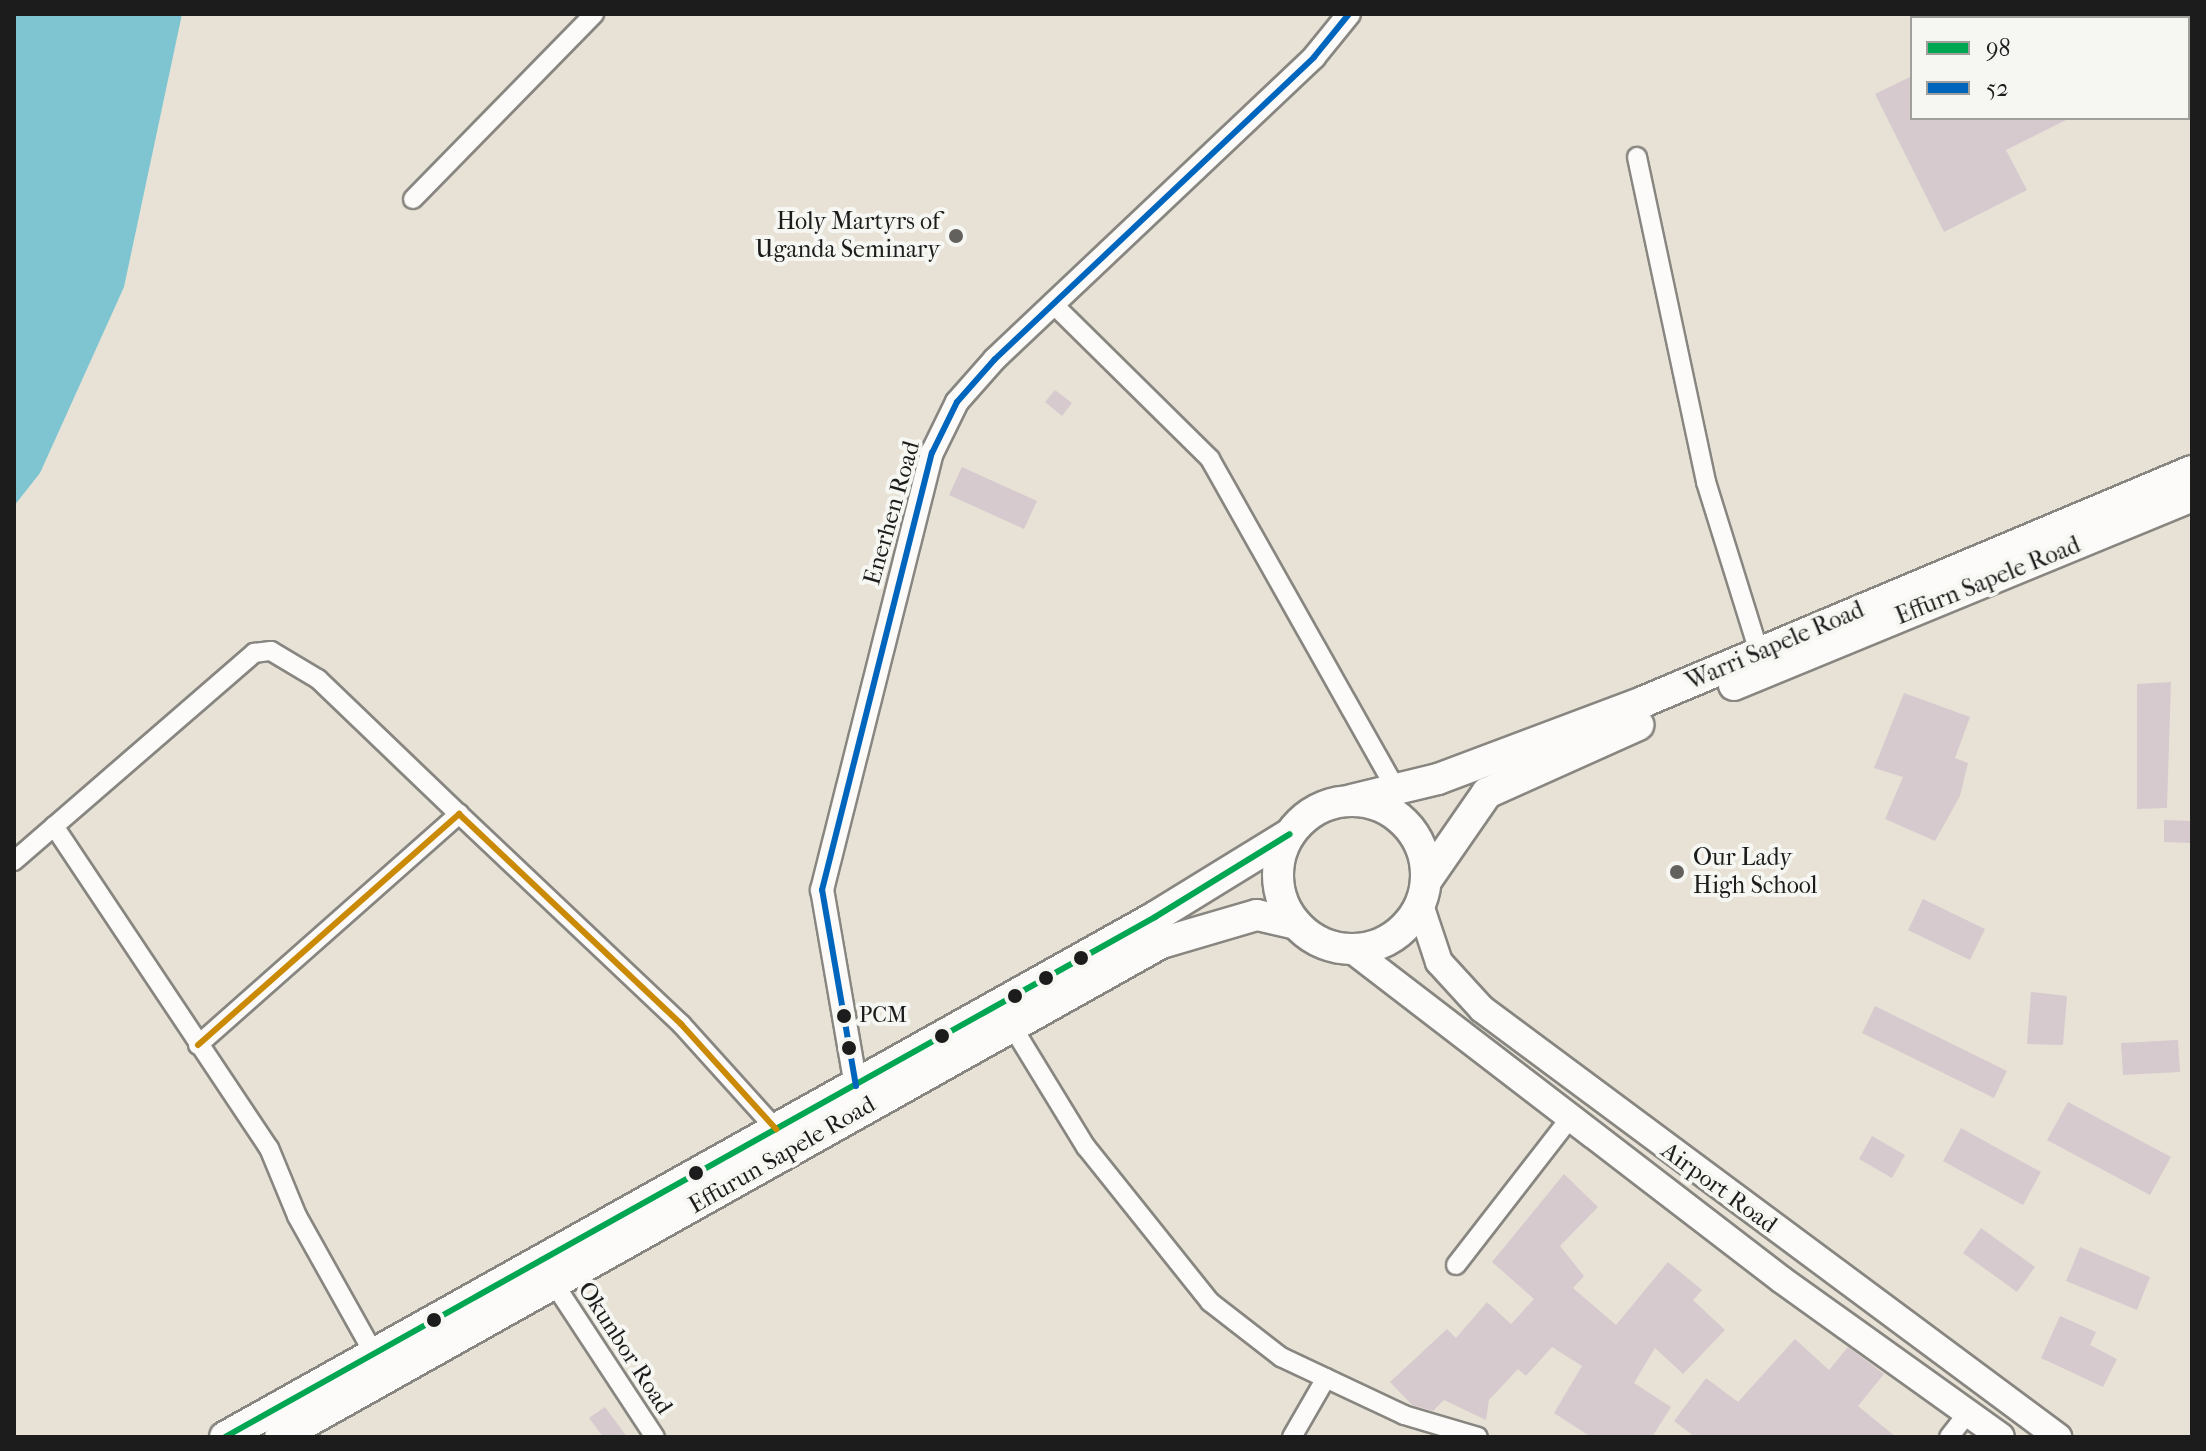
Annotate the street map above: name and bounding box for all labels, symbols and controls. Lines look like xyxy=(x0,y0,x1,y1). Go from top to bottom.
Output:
legend xyxy=(1910,16,2190,120)
text: 98 xyxy=(1986,34,2011,62)
text: 52 xyxy=(1986,74,2009,102)
place label: Holy Martyrs of Uganda Seminary xyxy=(755,208,940,264)
marker: Holy Martyrs of Uganda Seminary xyxy=(947,227,965,245)
street label: Enerhen Road xyxy=(858,438,926,588)
street label: Effurn Sapele Road xyxy=(1891,531,2085,631)
street label: Warri Sapele Road xyxy=(1682,595,1868,697)
place label: Our Lady High School xyxy=(1693,844,1817,900)
marker: Our Lady High School xyxy=(1668,863,1686,881)
unlabelled marker xyxy=(1073,950,1089,966)
unlabelled marker xyxy=(1038,970,1054,986)
unlabelled marker xyxy=(1007,988,1023,1004)
place label: PCM xyxy=(859,1003,907,1029)
marker: PCM xyxy=(836,1008,852,1024)
unlabelled marker xyxy=(934,1028,950,1044)
unlabelled marker xyxy=(841,1040,857,1056)
street label: Effurun Sapele Road xyxy=(684,1090,880,1220)
street label: Airport Road xyxy=(1656,1136,1782,1240)
unlabelled marker xyxy=(688,1165,704,1181)
street label: Okunbor Road xyxy=(572,1276,678,1420)
unlabelled marker xyxy=(426,1312,442,1328)

